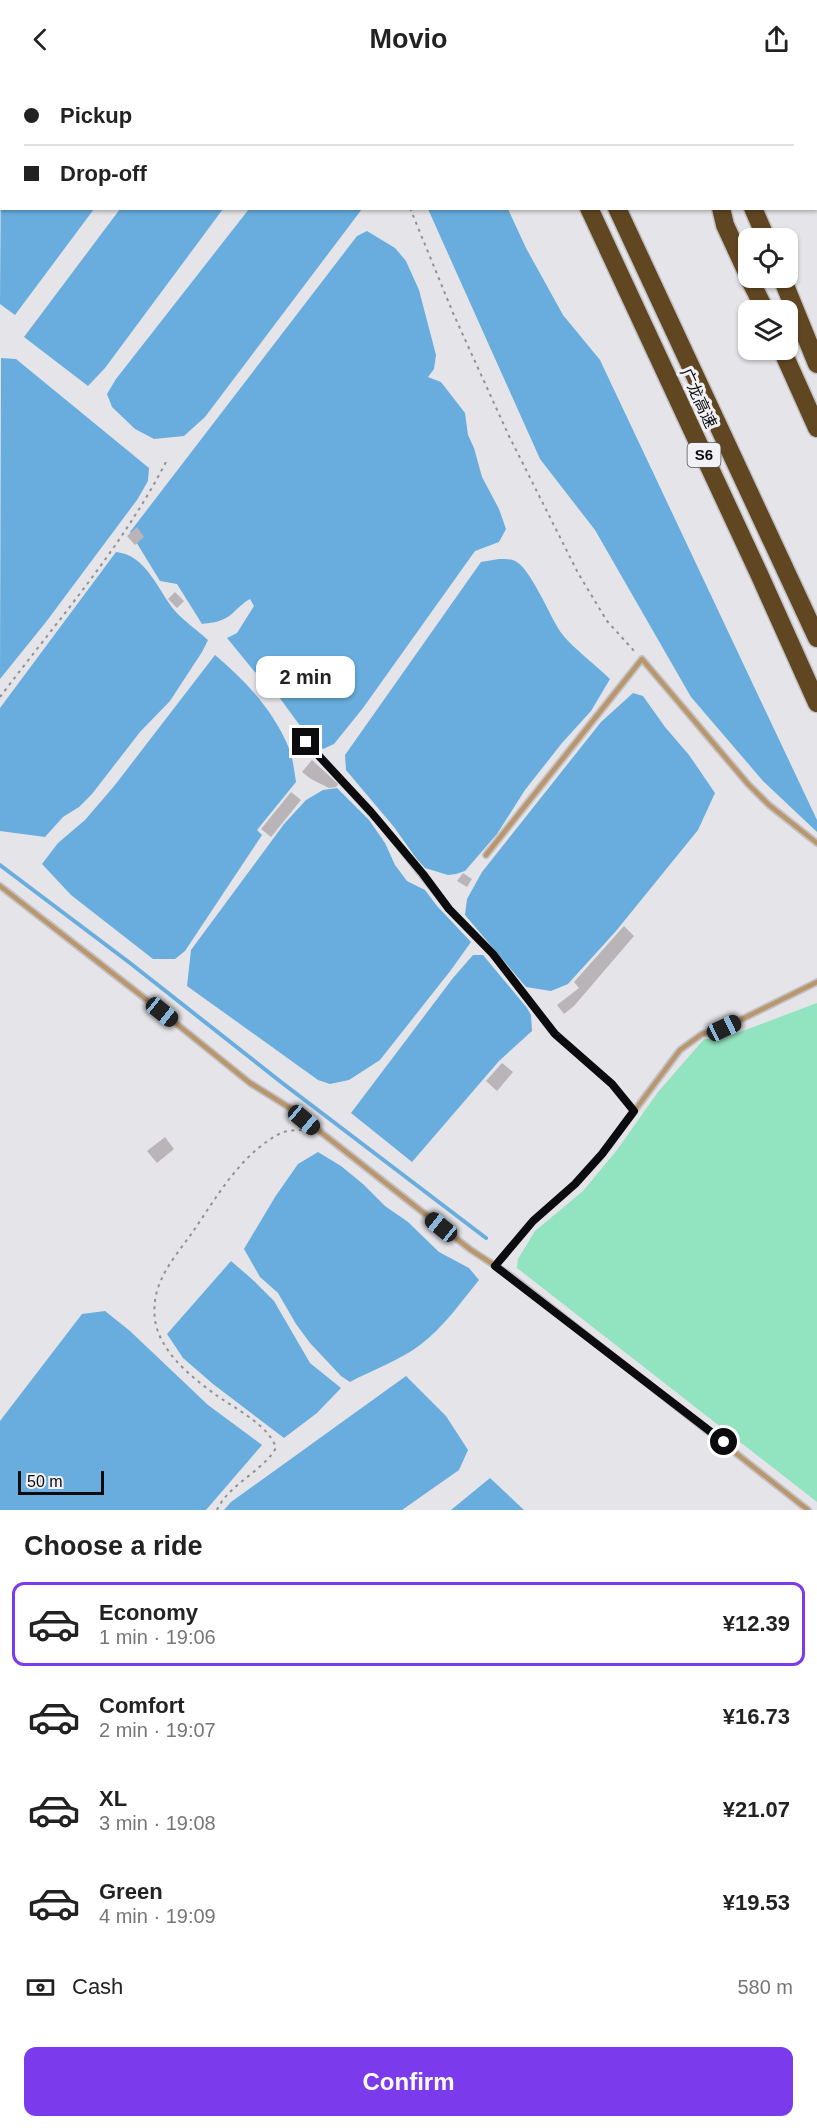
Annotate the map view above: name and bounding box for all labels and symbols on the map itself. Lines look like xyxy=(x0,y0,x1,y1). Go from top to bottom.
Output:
street label: 广龙高速 xyxy=(677,366,720,431)
road number: S6 xyxy=(688,443,720,467)
callout: 2 min xyxy=(256,655,356,697)
route end xyxy=(292,728,319,755)
car xyxy=(142,994,182,1030)
car xyxy=(704,1012,744,1044)
car xyxy=(284,1102,324,1138)
car xyxy=(421,1209,461,1245)
route start xyxy=(710,1428,737,1455)
scale bar xyxy=(18,1468,104,1496)

